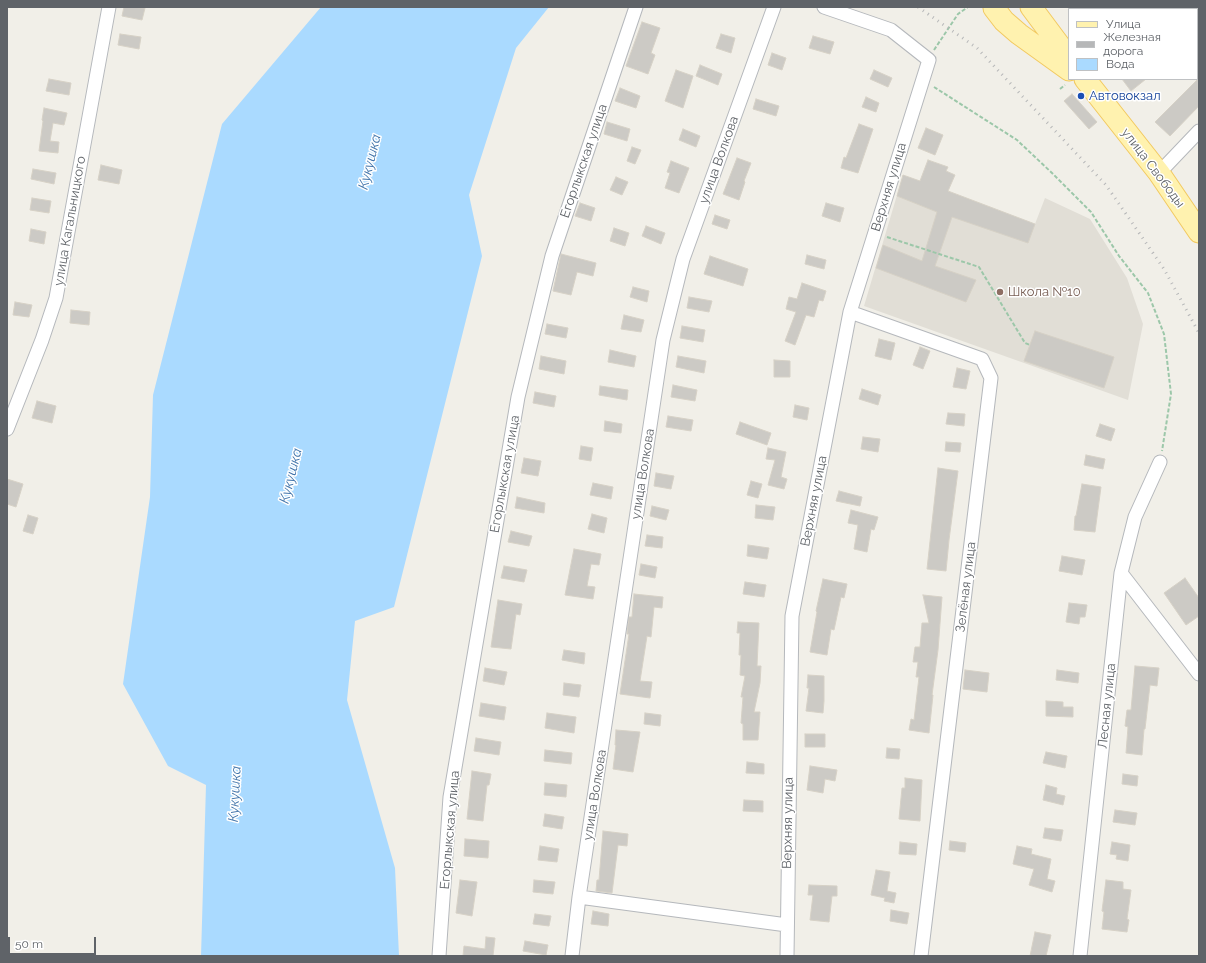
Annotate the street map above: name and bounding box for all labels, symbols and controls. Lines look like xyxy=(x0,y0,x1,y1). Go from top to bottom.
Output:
legend xyxy=(1068,8,1198,80)
text: Улица xyxy=(1106,17,1141,31)
text: Железная дорога xyxy=(1103,30,1161,58)
text: Вода xyxy=(1106,57,1135,71)
place label: Автовокзал xyxy=(1089,88,1161,104)
marker: Автовокзал xyxy=(1076,91,1086,101)
street label: Егорлыкская улица xyxy=(557,102,611,220)
street label: улица Волкова xyxy=(696,114,742,206)
street label: улица Свободы xyxy=(1118,125,1188,211)
water label: Кукушка xyxy=(355,133,385,191)
street label: Верхняя улица xyxy=(868,141,910,233)
street label: улица Кагальницкого xyxy=(51,155,89,287)
place label: Школа №10 xyxy=(1008,284,1081,300)
marker: Школа №10 xyxy=(995,287,1005,297)
street label: Егорлыкская улица xyxy=(487,414,523,534)
street label: улица Волкова xyxy=(628,427,658,521)
water label: Кукушка xyxy=(276,447,306,505)
street label: Верхняя улица xyxy=(798,454,830,548)
street label: Зелёная улица xyxy=(953,541,979,633)
street label: Лесная улица xyxy=(1095,663,1119,749)
street label: улица Волкова xyxy=(580,748,610,842)
water label: Кукушка xyxy=(225,765,245,823)
street label: Егорлыкская улица xyxy=(437,770,463,890)
street label: Верхняя улица xyxy=(779,777,797,869)
scale bar xyxy=(10,929,98,955)
text: 50 m xyxy=(15,937,43,951)

